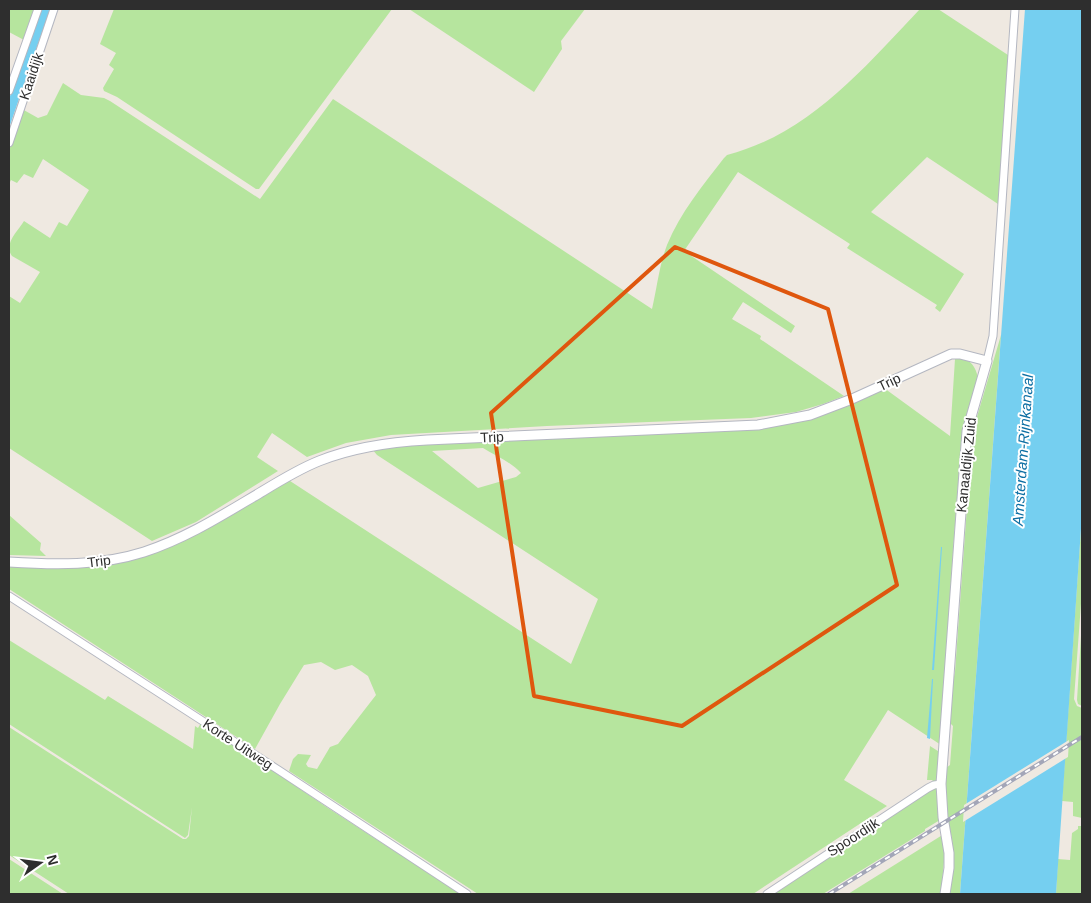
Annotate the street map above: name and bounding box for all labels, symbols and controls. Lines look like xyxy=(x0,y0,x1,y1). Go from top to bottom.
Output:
street label: Kaaidijk xyxy=(16,49,46,102)
street label: Trip xyxy=(875,370,903,394)
water label: Amsterdam-Rijnkanaal xyxy=(1009,373,1036,527)
street label: Kanaaldijk Zuid xyxy=(953,417,979,513)
street label: Trip xyxy=(480,428,504,446)
street label: Trip xyxy=(86,552,112,570)
street label: Korte Uitweg xyxy=(200,715,276,773)
street label: Spoordijk xyxy=(824,814,883,860)
north arrow xyxy=(15,838,65,888)
text: N xyxy=(44,853,62,867)

